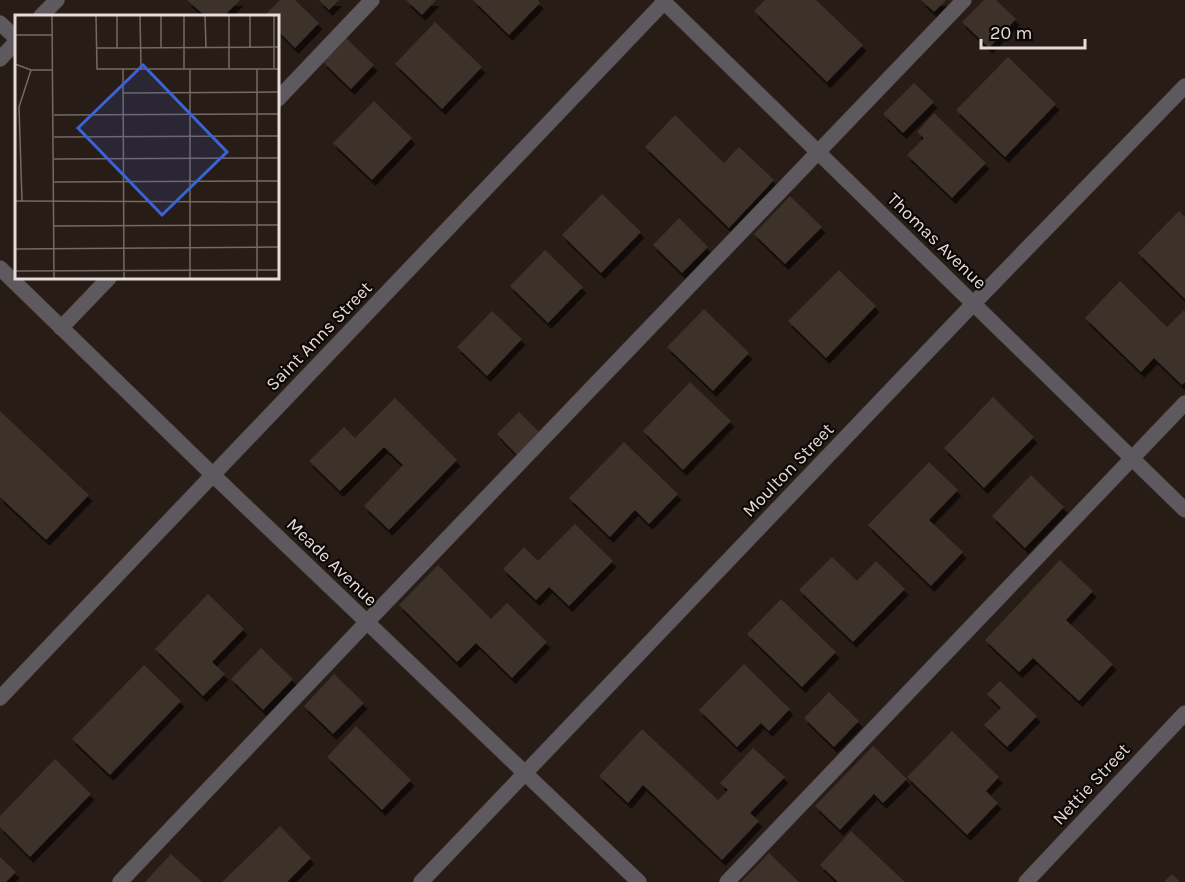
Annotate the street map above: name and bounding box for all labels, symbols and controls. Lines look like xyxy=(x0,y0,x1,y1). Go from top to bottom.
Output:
scale bar xyxy=(981,12,1084,50)
inset map xyxy=(15,15,279,279)
text: 20 m xyxy=(990,22,1032,44)
street label: Thomas Avenue xyxy=(883,188,991,294)
street label: Saint Anns Street xyxy=(261,277,377,395)
street label: Moulton Street xyxy=(738,418,839,522)
street label: Meade Avenue xyxy=(282,513,382,611)
street label: Nettie Street xyxy=(1048,739,1134,829)

